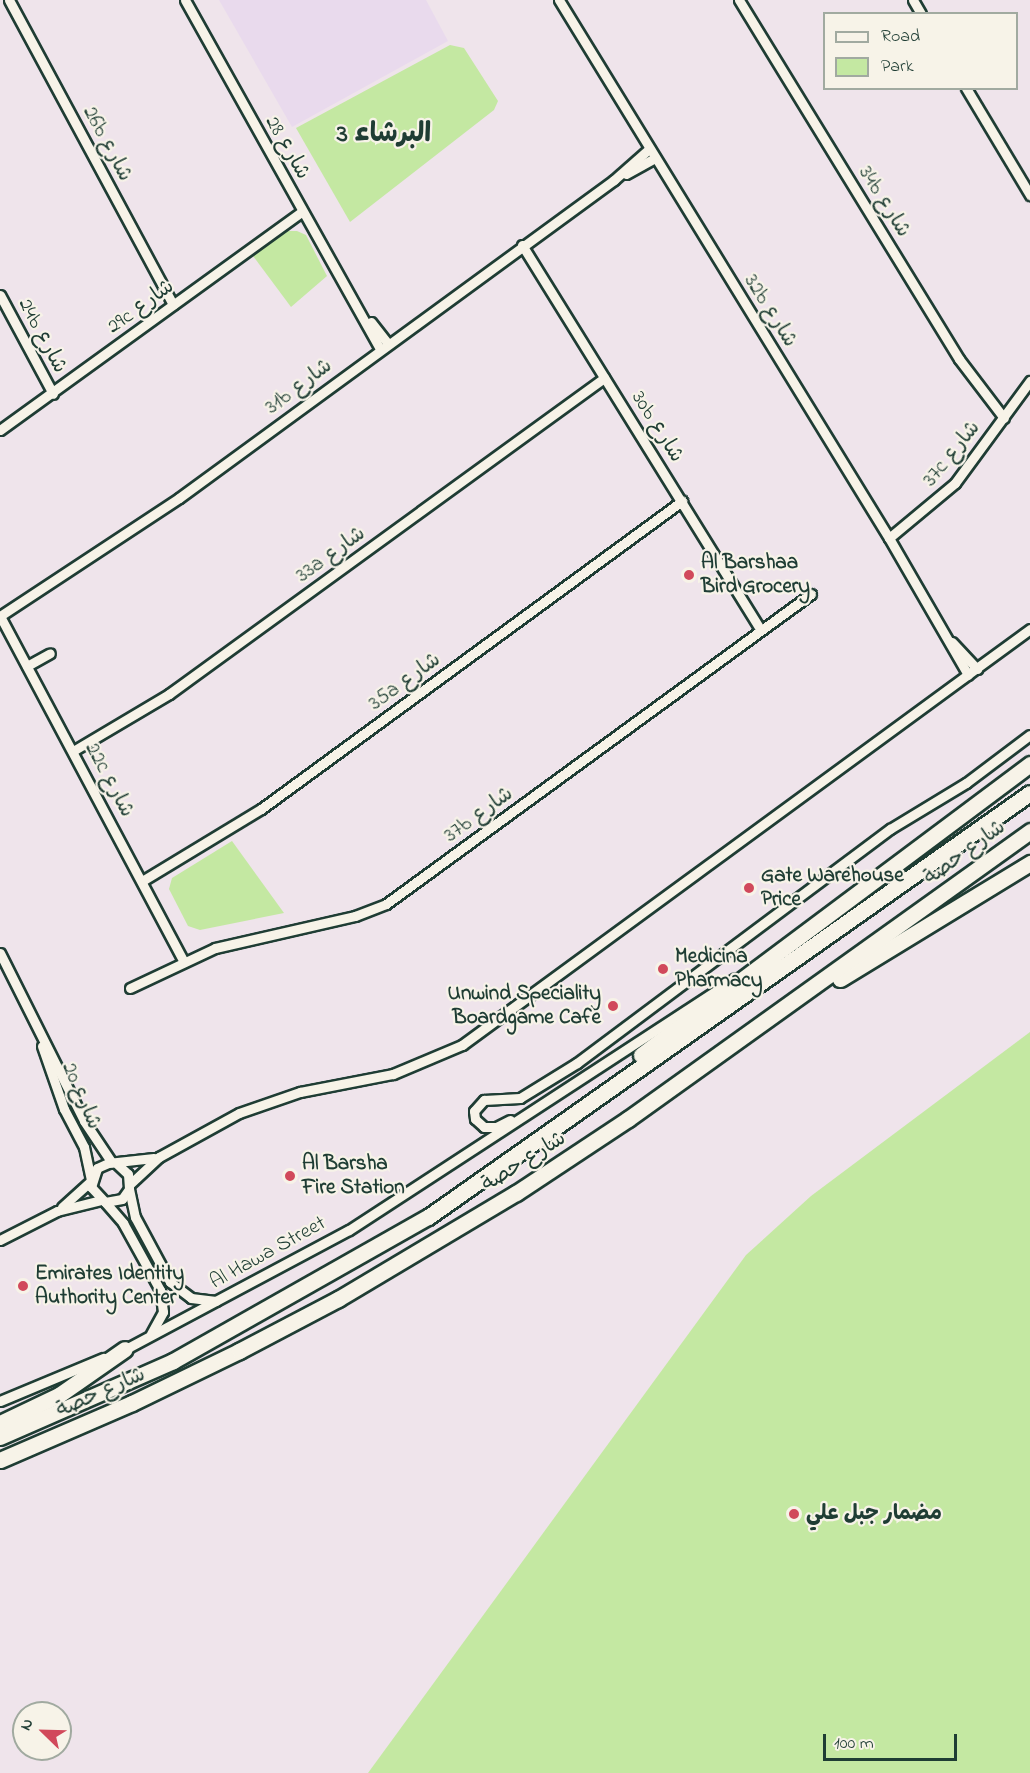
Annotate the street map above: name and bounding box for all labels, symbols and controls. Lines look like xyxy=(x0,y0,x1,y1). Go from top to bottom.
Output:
legend xyxy=(823,12,1018,90)
text: Road xyxy=(881,24,920,50)
text: Park xyxy=(881,54,914,80)
street label: 26b شارع xyxy=(77,102,137,186)
street label: شارع 28 xyxy=(259,112,315,184)
district label: البرشاء 3 xyxy=(337,119,431,151)
street label: 34b شارع xyxy=(852,162,916,242)
street label: 32b شارع xyxy=(738,270,802,352)
street label: 29c شارع xyxy=(103,274,179,340)
street label: 24b شارع xyxy=(12,294,72,378)
street label: 31b شارع xyxy=(261,354,337,420)
street label: 30b شارع xyxy=(625,387,689,467)
street label: 37c شارع xyxy=(918,416,986,492)
street label: 33a شارع xyxy=(291,521,371,589)
place label: Al Barshaa Bird Grocery xyxy=(701,550,810,600)
marker: Al Barshaa Bird Grocery xyxy=(682,568,696,582)
street label: 35a شارع xyxy=(364,647,446,717)
street label: 22c شارع xyxy=(79,738,139,822)
street label: 37b شارع xyxy=(440,782,518,848)
street label: شارع حصة xyxy=(919,815,1011,891)
place label: Gate Warehouse Price xyxy=(761,863,904,913)
marker: Gate Warehouse Price xyxy=(742,881,756,895)
place label: Medicina Pharmacy xyxy=(675,944,762,994)
marker: Medicina Pharmacy xyxy=(656,962,670,976)
place label: Unwind Speciality Boardgame Cafe xyxy=(448,981,601,1031)
marker: Unwind Speciality Boardgame Cafe xyxy=(606,999,620,1013)
street label: شارع 20 xyxy=(56,1059,106,1133)
street label: شارع حصة xyxy=(477,1126,571,1198)
place label: Al Barsha Fire Station xyxy=(302,1151,405,1201)
marker: Al Barsha Fire Station xyxy=(283,1169,297,1183)
street label: Al Hawa Street xyxy=(206,1211,330,1295)
place label: Emirates Identity Authority Center xyxy=(35,1261,184,1311)
marker: Emirates Identity Authority Center xyxy=(16,1279,30,1293)
street label: شارع حصة xyxy=(53,1362,149,1424)
place label: مضمار جبل علي xyxy=(806,1501,942,1527)
marker: مضمار جبل علي xyxy=(787,1507,801,1521)
north arrow xyxy=(12,1701,72,1761)
text: N xyxy=(14,1715,40,1734)
scale bar xyxy=(826,1722,960,1760)
text: 100 m xyxy=(834,1731,874,1757)

